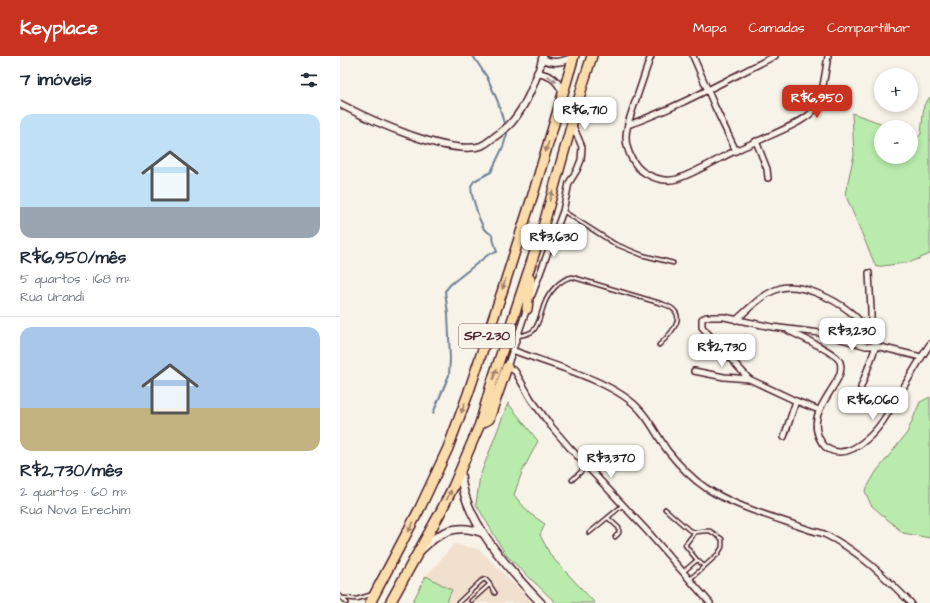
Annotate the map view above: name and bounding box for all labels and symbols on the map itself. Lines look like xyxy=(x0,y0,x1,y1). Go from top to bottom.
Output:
one-way arrow xyxy=(547,75,558,83)
pin: R$6,950 xyxy=(780,85,854,119)
pin: R$6,710 xyxy=(548,97,622,131)
one-way arrow xyxy=(544,141,550,153)
one-way arrow xyxy=(548,190,554,202)
pin: R$3,630 xyxy=(517,224,591,258)
one-way arrow xyxy=(501,279,507,291)
pin: R$3,230 xyxy=(815,318,889,352)
road number: SP-230 xyxy=(459,324,515,348)
pin: R$2,730 xyxy=(685,334,759,368)
one-way arrow xyxy=(492,367,498,379)
pin: R$6,060 xyxy=(836,387,910,421)
one-way arrow xyxy=(459,402,465,414)
pin: R$3,370 xyxy=(574,445,648,479)
one-way arrow xyxy=(446,489,452,501)
one-way arrow xyxy=(407,521,414,532)

